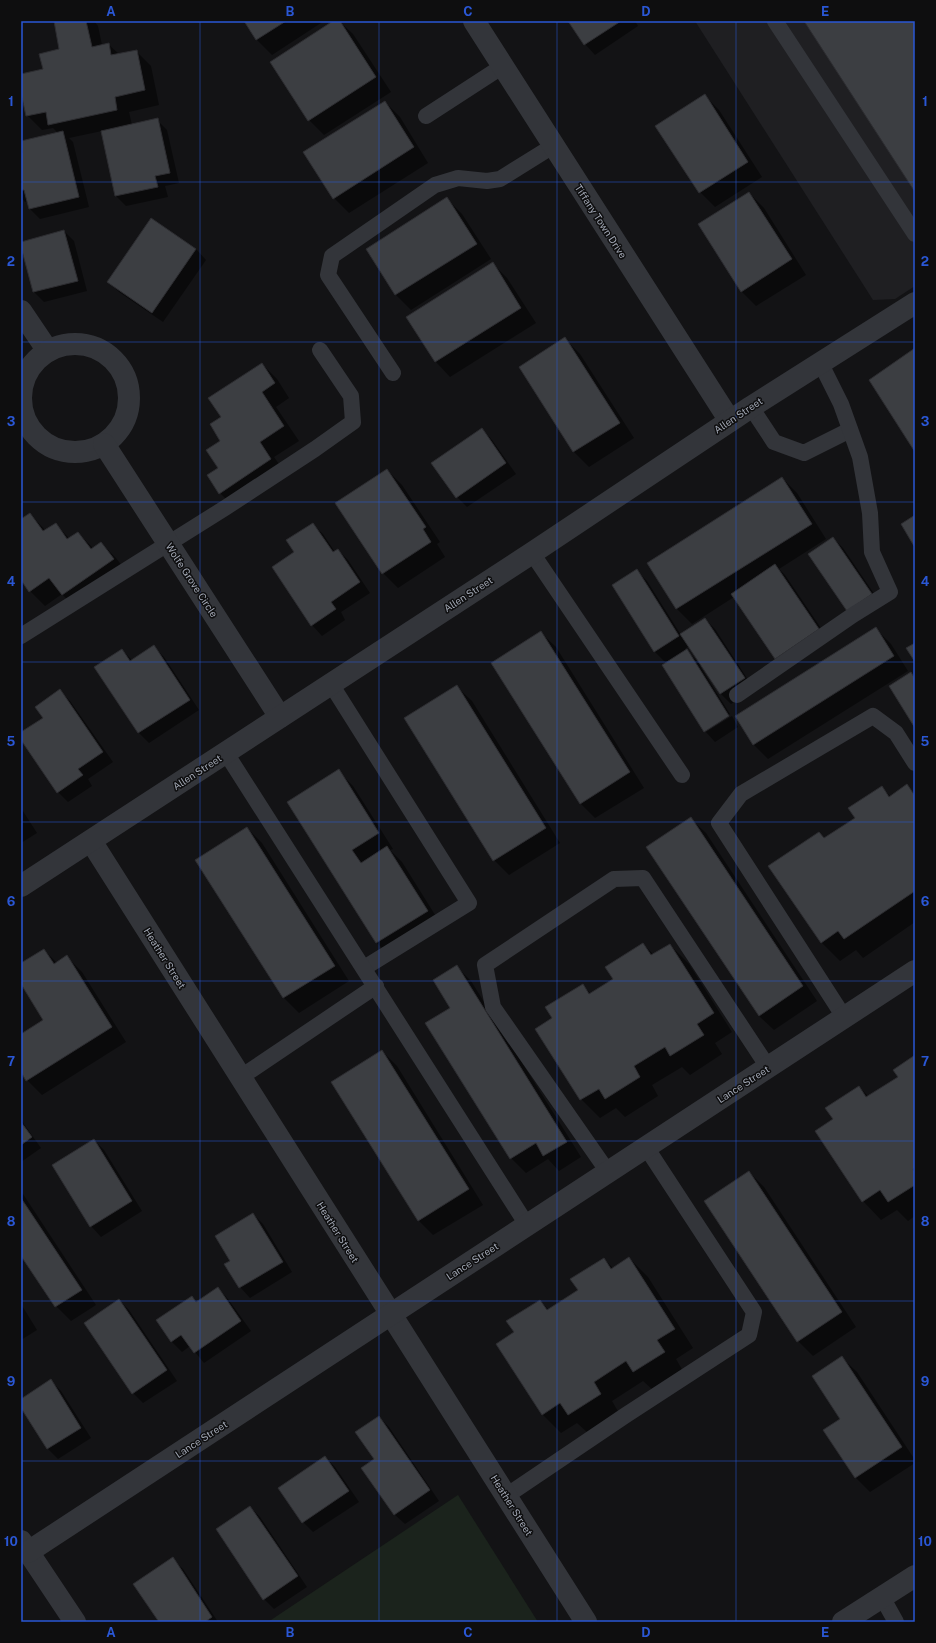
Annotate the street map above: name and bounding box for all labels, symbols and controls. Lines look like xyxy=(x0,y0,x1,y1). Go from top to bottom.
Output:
text: A xyxy=(106,4,116,19)
text: B xyxy=(286,4,295,19)
text: C xyxy=(463,4,473,19)
text: D xyxy=(641,4,651,19)
text: E xyxy=(821,4,829,19)
text: 1 xyxy=(8,94,14,109)
text: 1 xyxy=(922,94,928,109)
street label: Tiffany Town Drive xyxy=(573,182,630,261)
text: 2 xyxy=(7,254,15,269)
text: 2 xyxy=(921,254,929,269)
street label: Allen Street xyxy=(711,394,765,436)
text: 3 xyxy=(7,414,16,429)
text: 3 xyxy=(921,414,930,429)
street label: Wolfe Grove Circle xyxy=(163,541,221,620)
text: 4 xyxy=(7,574,16,589)
street label: Allen Street xyxy=(441,574,495,614)
text: 4 xyxy=(921,574,930,589)
text: 5 xyxy=(7,734,16,749)
text: 5 xyxy=(921,734,930,749)
street label: Allen Street xyxy=(170,752,224,792)
text: 6 xyxy=(7,894,16,909)
text: 6 xyxy=(921,894,930,909)
street label: Heather Street xyxy=(142,925,189,991)
text: 7 xyxy=(7,1054,15,1069)
text: 7 xyxy=(921,1054,929,1069)
street label: Lance Street xyxy=(715,1063,771,1105)
street label: Heather Street xyxy=(315,1199,362,1265)
text: 8 xyxy=(7,1214,16,1229)
text: 8 xyxy=(921,1214,930,1229)
street label: Lance Street xyxy=(444,1240,500,1282)
text: 9 xyxy=(7,1374,15,1389)
text: 9 xyxy=(921,1374,929,1389)
street label: Lance Street xyxy=(173,1418,229,1460)
street label: Heather Street xyxy=(489,1472,536,1538)
text: 10 xyxy=(4,1534,18,1549)
text: 10 xyxy=(918,1534,932,1549)
text: A xyxy=(106,1625,116,1640)
text: B xyxy=(286,1625,295,1640)
text: C xyxy=(463,1625,473,1640)
text: D xyxy=(641,1625,651,1640)
text: E xyxy=(821,1625,829,1640)

